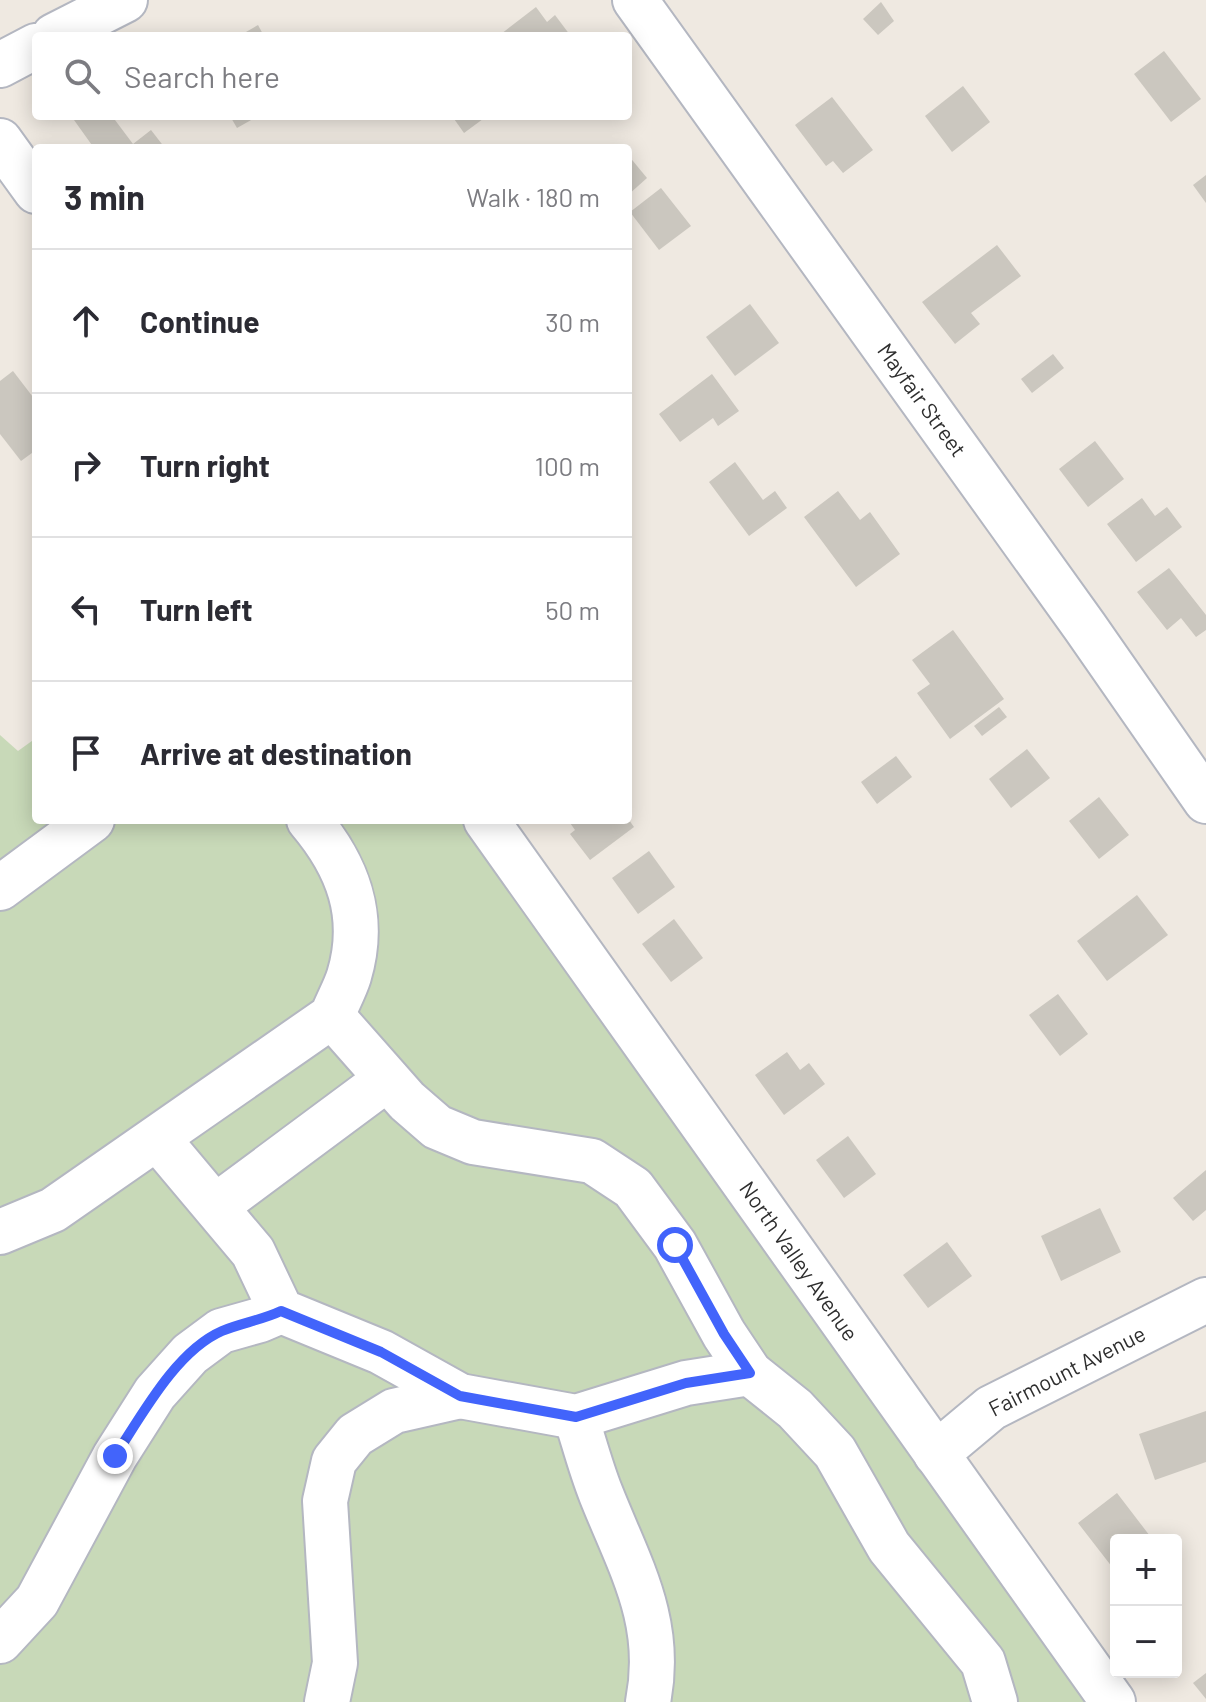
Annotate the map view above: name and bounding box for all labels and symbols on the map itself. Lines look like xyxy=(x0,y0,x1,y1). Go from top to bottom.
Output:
street label: Mayfair Street xyxy=(873,338,973,461)
street label: North Valley Avenue xyxy=(735,1176,865,1345)
route start xyxy=(657,1227,693,1263)
street label: Fairmount Avenue xyxy=(984,1319,1149,1421)
route end xyxy=(97,1438,133,1474)

